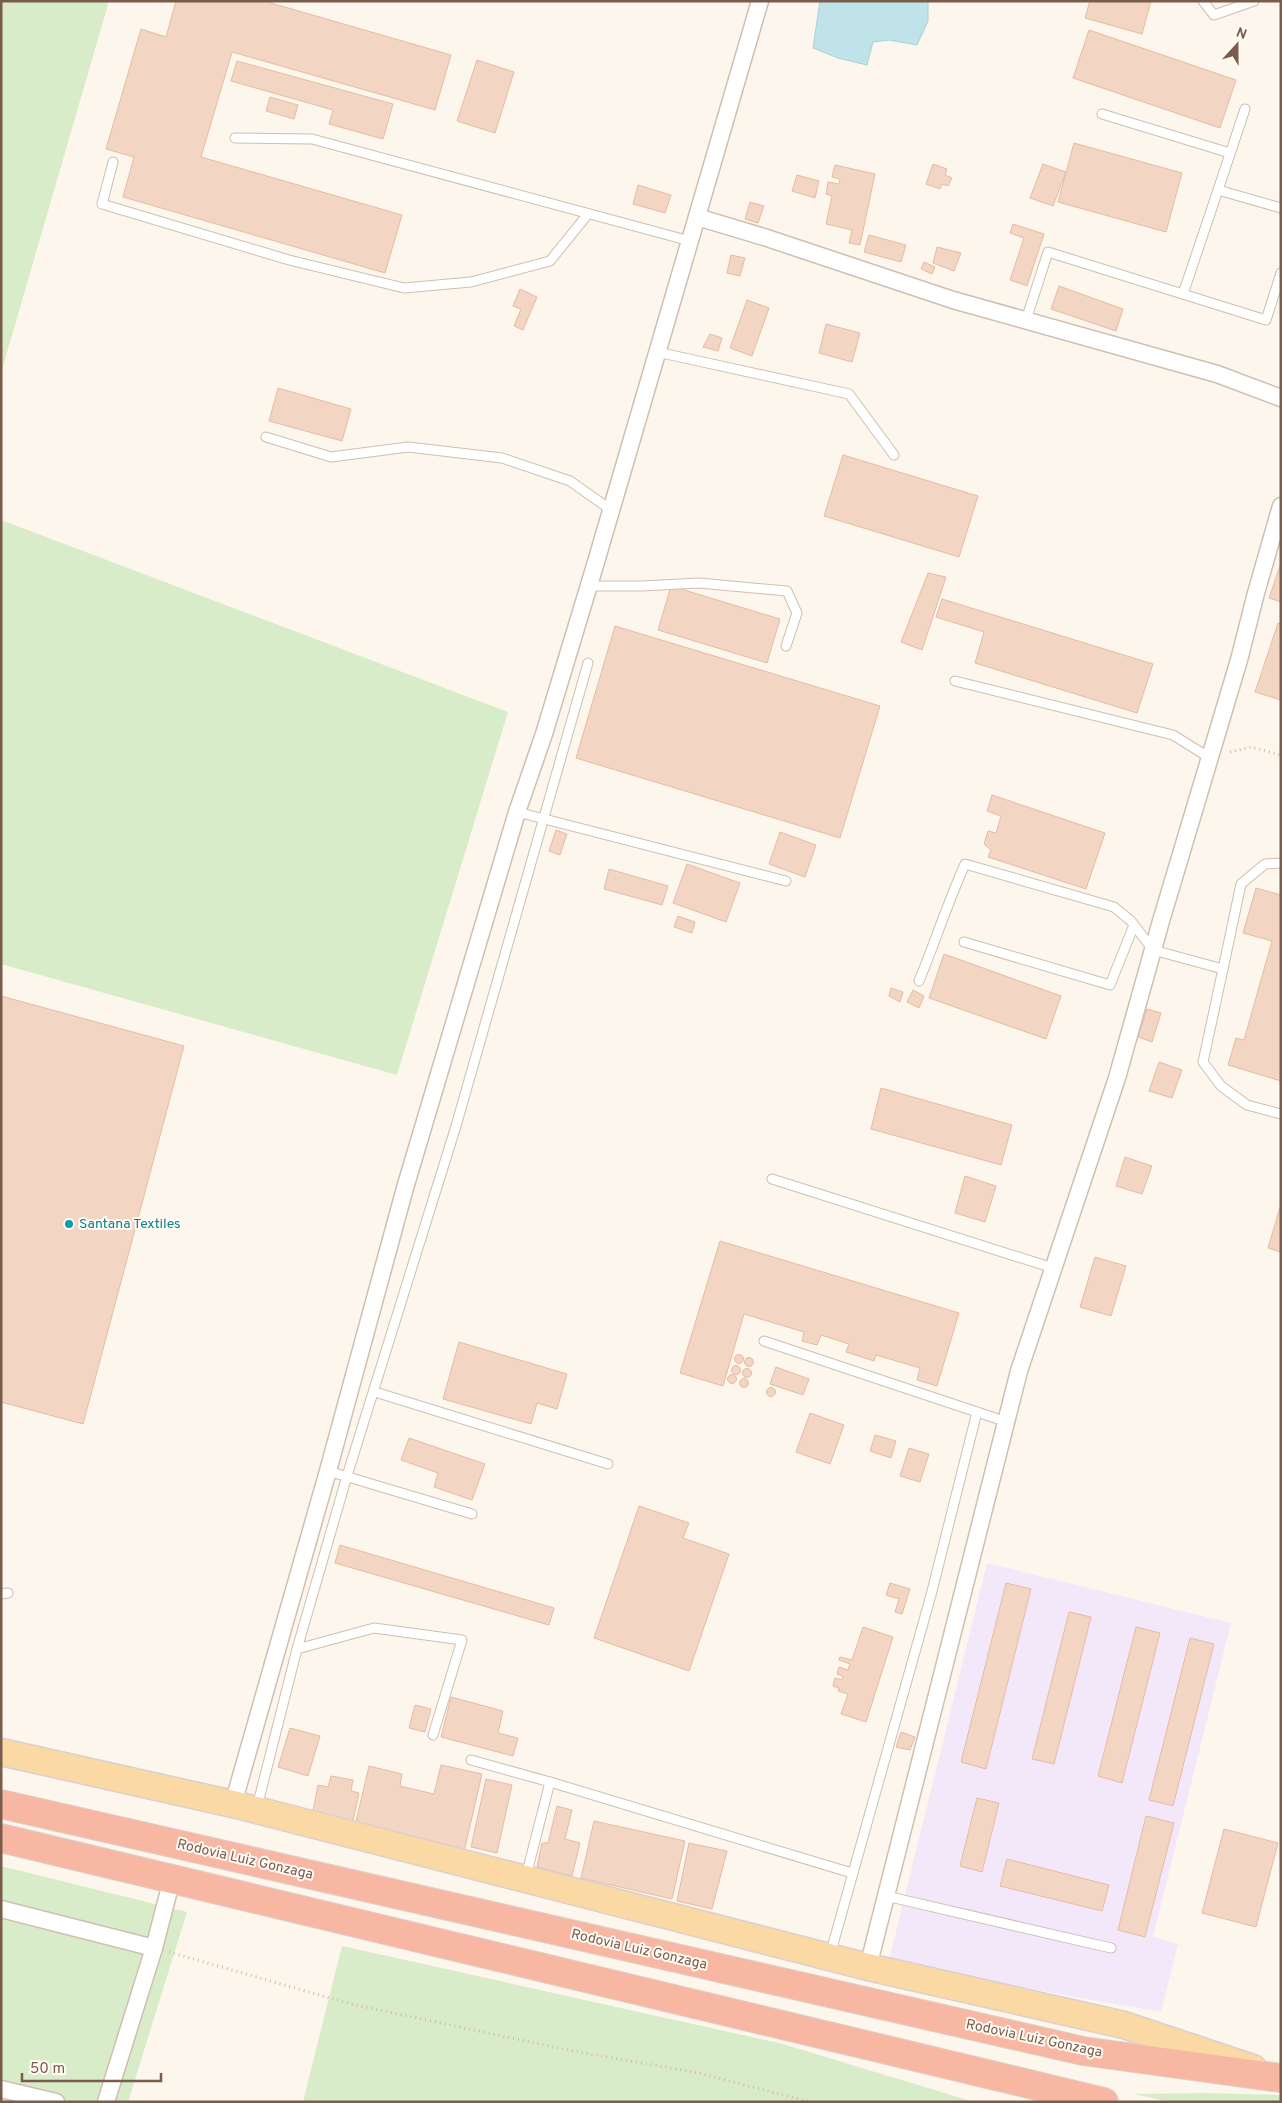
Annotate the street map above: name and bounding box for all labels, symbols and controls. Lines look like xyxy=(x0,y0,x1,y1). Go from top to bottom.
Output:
north arrow xyxy=(1212,20,1262,70)
text: N xyxy=(1233,25,1249,44)
place label: Santana Textiles xyxy=(79,1216,181,1233)
marker: Santana Textiles xyxy=(63,1218,75,1230)
street label: Rodovia Luiz Gonzaga xyxy=(175,1836,315,1884)
street label: Rodovia Luiz Gonzaga xyxy=(569,1926,709,1974)
street label: Rodovia Luiz Gonzaga xyxy=(964,2016,1104,2062)
scale bar xyxy=(22,2050,161,2082)
text: 50 m xyxy=(30,2060,65,2079)

